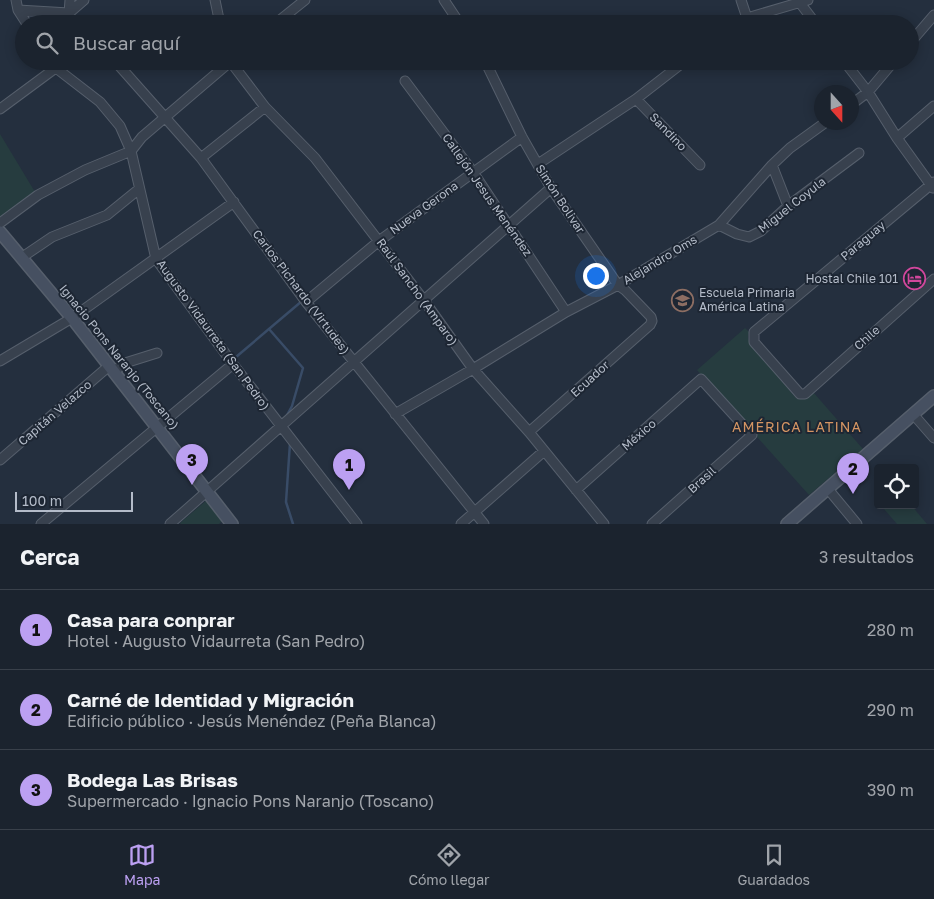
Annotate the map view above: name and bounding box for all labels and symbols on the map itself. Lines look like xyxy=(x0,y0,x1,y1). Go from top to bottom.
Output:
north arrow xyxy=(814,85,859,130)
street label: Sandino xyxy=(647,110,690,154)
street label: Callejón Jesus Menéndez xyxy=(439,130,536,259)
street label: Simón Bolivar xyxy=(533,161,588,236)
street label: Miguel Coyula xyxy=(755,174,829,236)
street label: Nueva Gerona xyxy=(387,178,461,237)
street label: Paraguay xyxy=(837,217,888,264)
street label: Carlos Pichardo (Virtudes) xyxy=(250,227,353,357)
street label: Alejandro Oms xyxy=(620,232,700,288)
street label: Raúl Sancho (Amparo) xyxy=(374,235,461,348)
street label: Augusto Vidaurreta (San Pedro) xyxy=(154,257,273,413)
your location xyxy=(583,263,609,289)
hotel icon: Hostal Chile 101 xyxy=(902,267,926,291)
place label: Hostal Chile 101 xyxy=(805,271,898,286)
street label: Ignacio Pons Naranjo (Toscano) xyxy=(56,281,182,432)
place label: Escuela Primaria América Latina xyxy=(699,285,795,314)
school or university icon: Escuela Primaria América Latina xyxy=(671,288,695,312)
street label: Chile xyxy=(851,322,883,353)
street label: Ecuador xyxy=(567,357,612,400)
street label: Capitán Velazco xyxy=(15,377,94,449)
street label: México xyxy=(618,416,659,454)
district label: AMÉRICA LATINA xyxy=(732,418,862,435)
pin: 3 xyxy=(176,444,208,485)
pin: 1 xyxy=(333,449,365,490)
pin: 2 xyxy=(837,453,869,494)
street label: Brasil xyxy=(684,463,719,496)
scale bar xyxy=(15,489,132,512)

